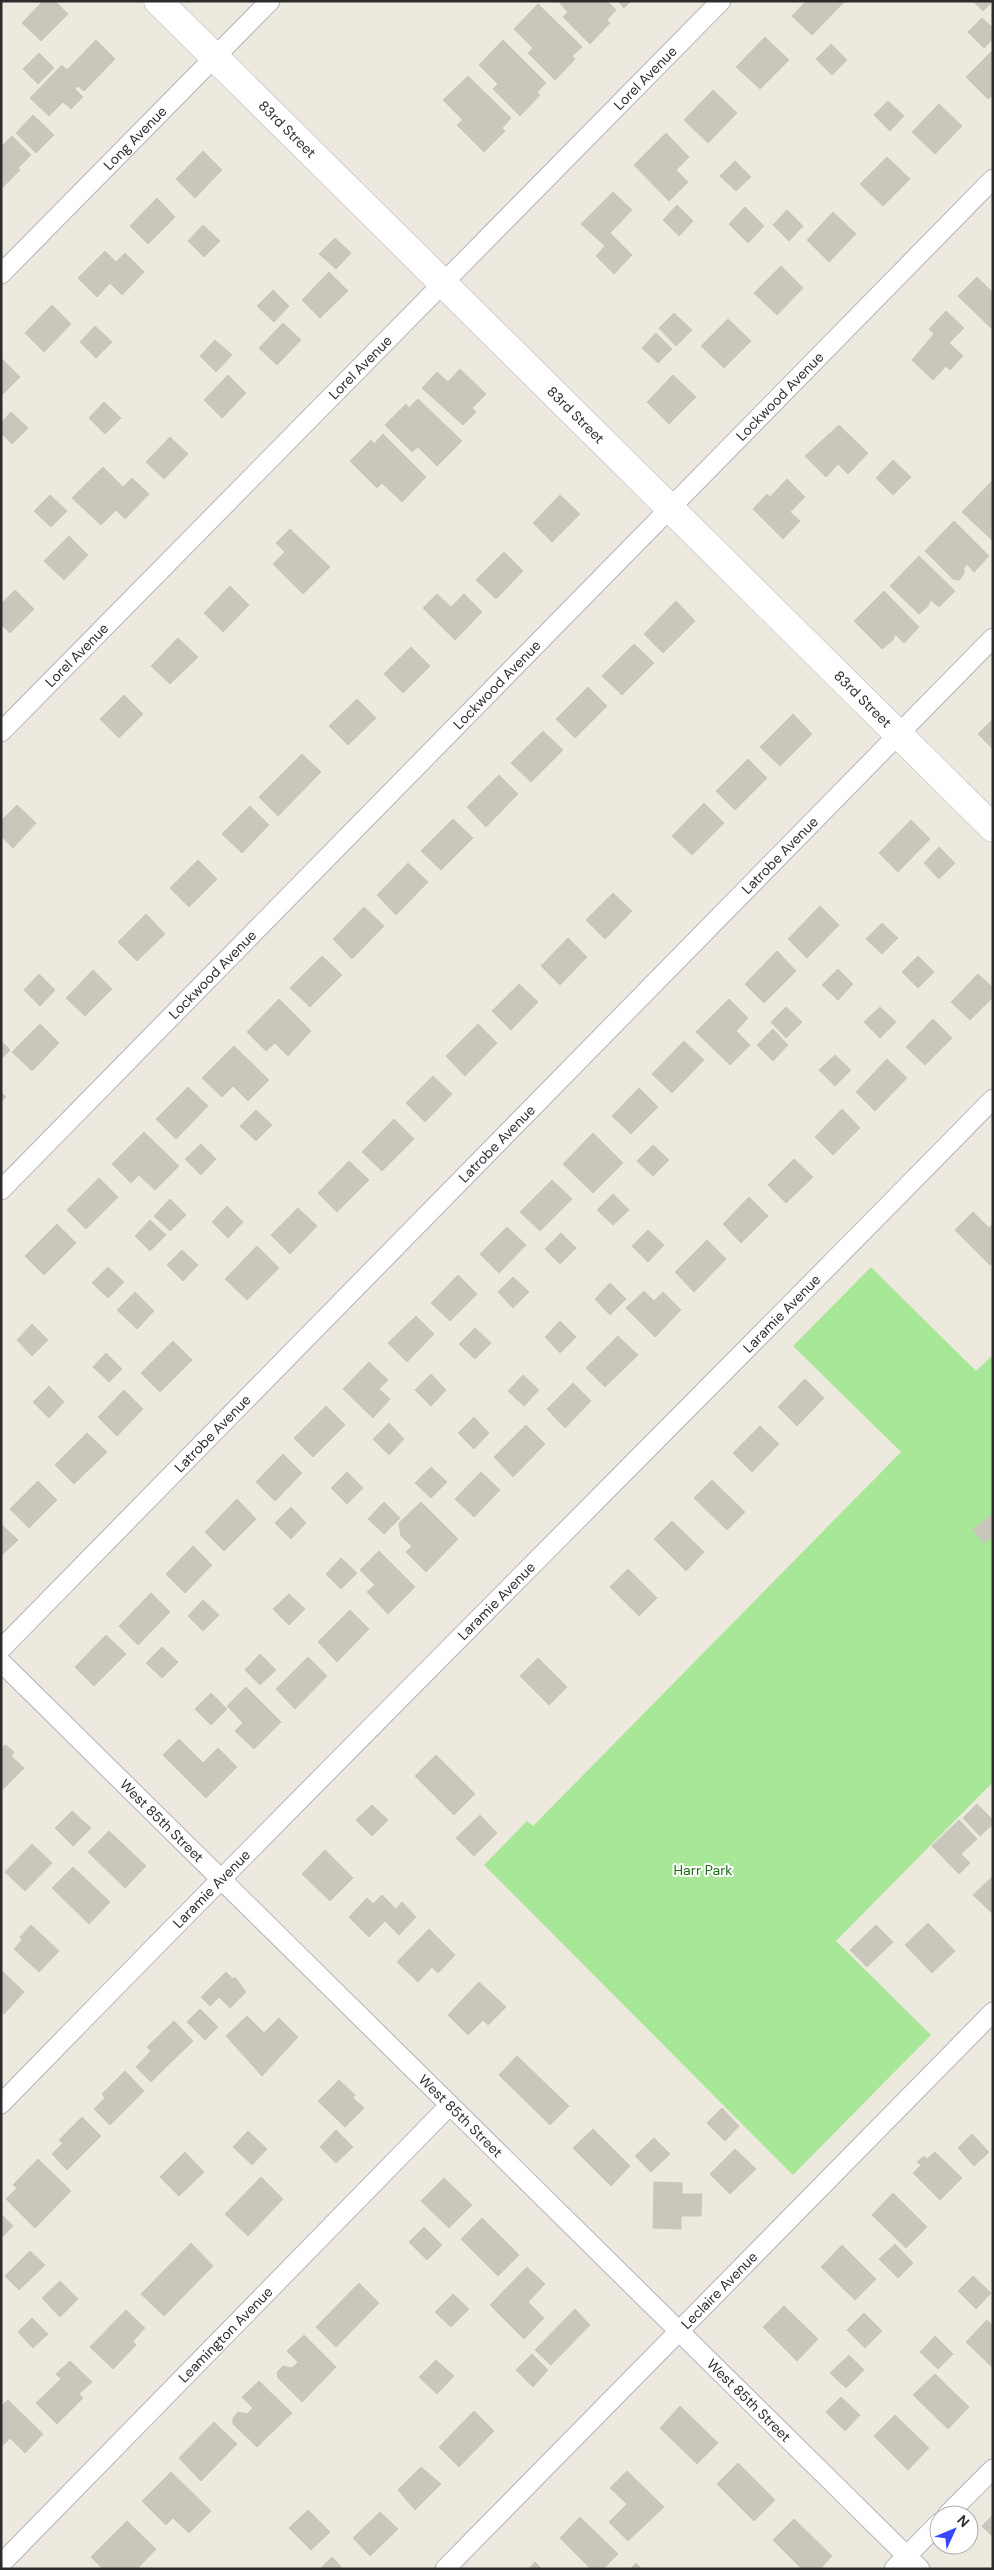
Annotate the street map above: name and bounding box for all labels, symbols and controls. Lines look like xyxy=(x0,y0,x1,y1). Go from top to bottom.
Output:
street label: Lorel Avenue xyxy=(610,42,681,114)
street label: 83rd Street xyxy=(255,97,320,161)
street label: Long Avenue xyxy=(100,102,170,174)
street label: Lorel Avenue xyxy=(325,331,396,403)
street label: Lockwood Avenue xyxy=(732,348,827,445)
street label: 83rd Street xyxy=(543,382,608,447)
street label: Lorel Avenue xyxy=(41,619,112,691)
street label: Lockwood Avenue xyxy=(449,636,545,733)
street label: 83rd Street xyxy=(830,667,895,731)
street label: Latrobe Avenue xyxy=(738,813,822,898)
street label: Lockwood Avenue xyxy=(165,926,260,1023)
street label: Latrobe Avenue xyxy=(455,1101,539,1186)
street label: Laramie Avenue xyxy=(739,1271,824,1356)
street label: Latrobe Avenue xyxy=(171,1391,255,1476)
street label: Laramie Avenue xyxy=(454,1558,539,1644)
street label: West 85th Street xyxy=(116,1775,208,1866)
street label: Laramie Avenue xyxy=(169,1846,254,1932)
park label: Harr Park xyxy=(674,1861,732,1879)
street label: West 85th Street xyxy=(415,2070,507,2161)
street label: Leclaire Avenue xyxy=(677,2248,761,2333)
street label: Leamington Avenue xyxy=(174,2283,276,2386)
street label: West 85th Street xyxy=(703,2355,795,2446)
north arrow xyxy=(929,2505,979,2555)
text: N xyxy=(953,2511,973,2531)

